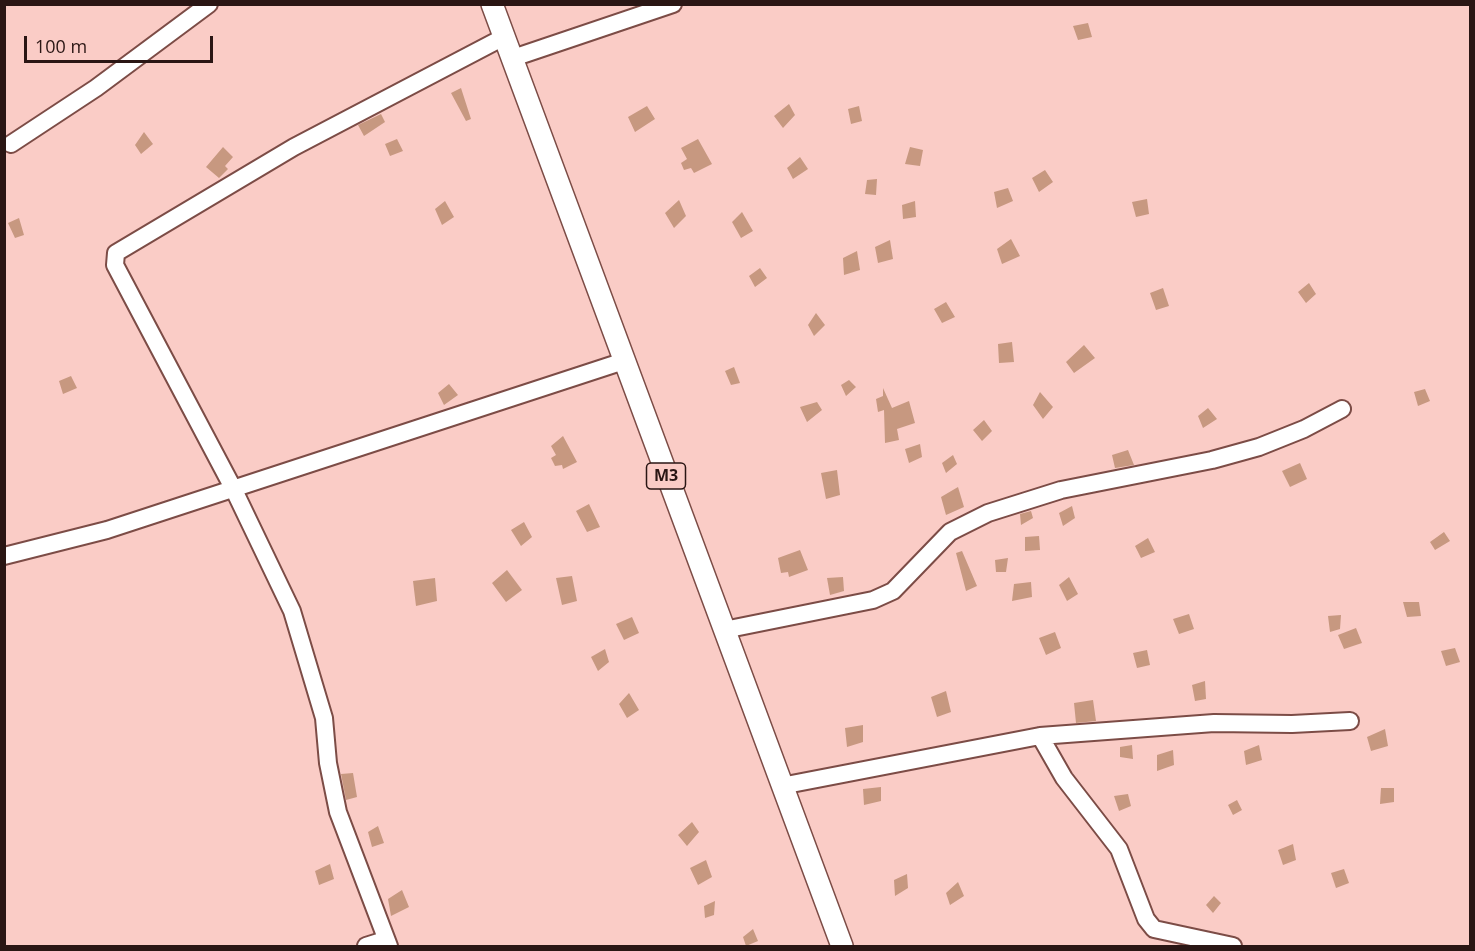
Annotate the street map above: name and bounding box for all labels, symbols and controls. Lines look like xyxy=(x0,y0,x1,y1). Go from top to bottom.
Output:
scale bar xyxy=(27,24,216,62)
text: 100 m xyxy=(35,34,87,58)
road number: M3 xyxy=(646,463,686,489)

